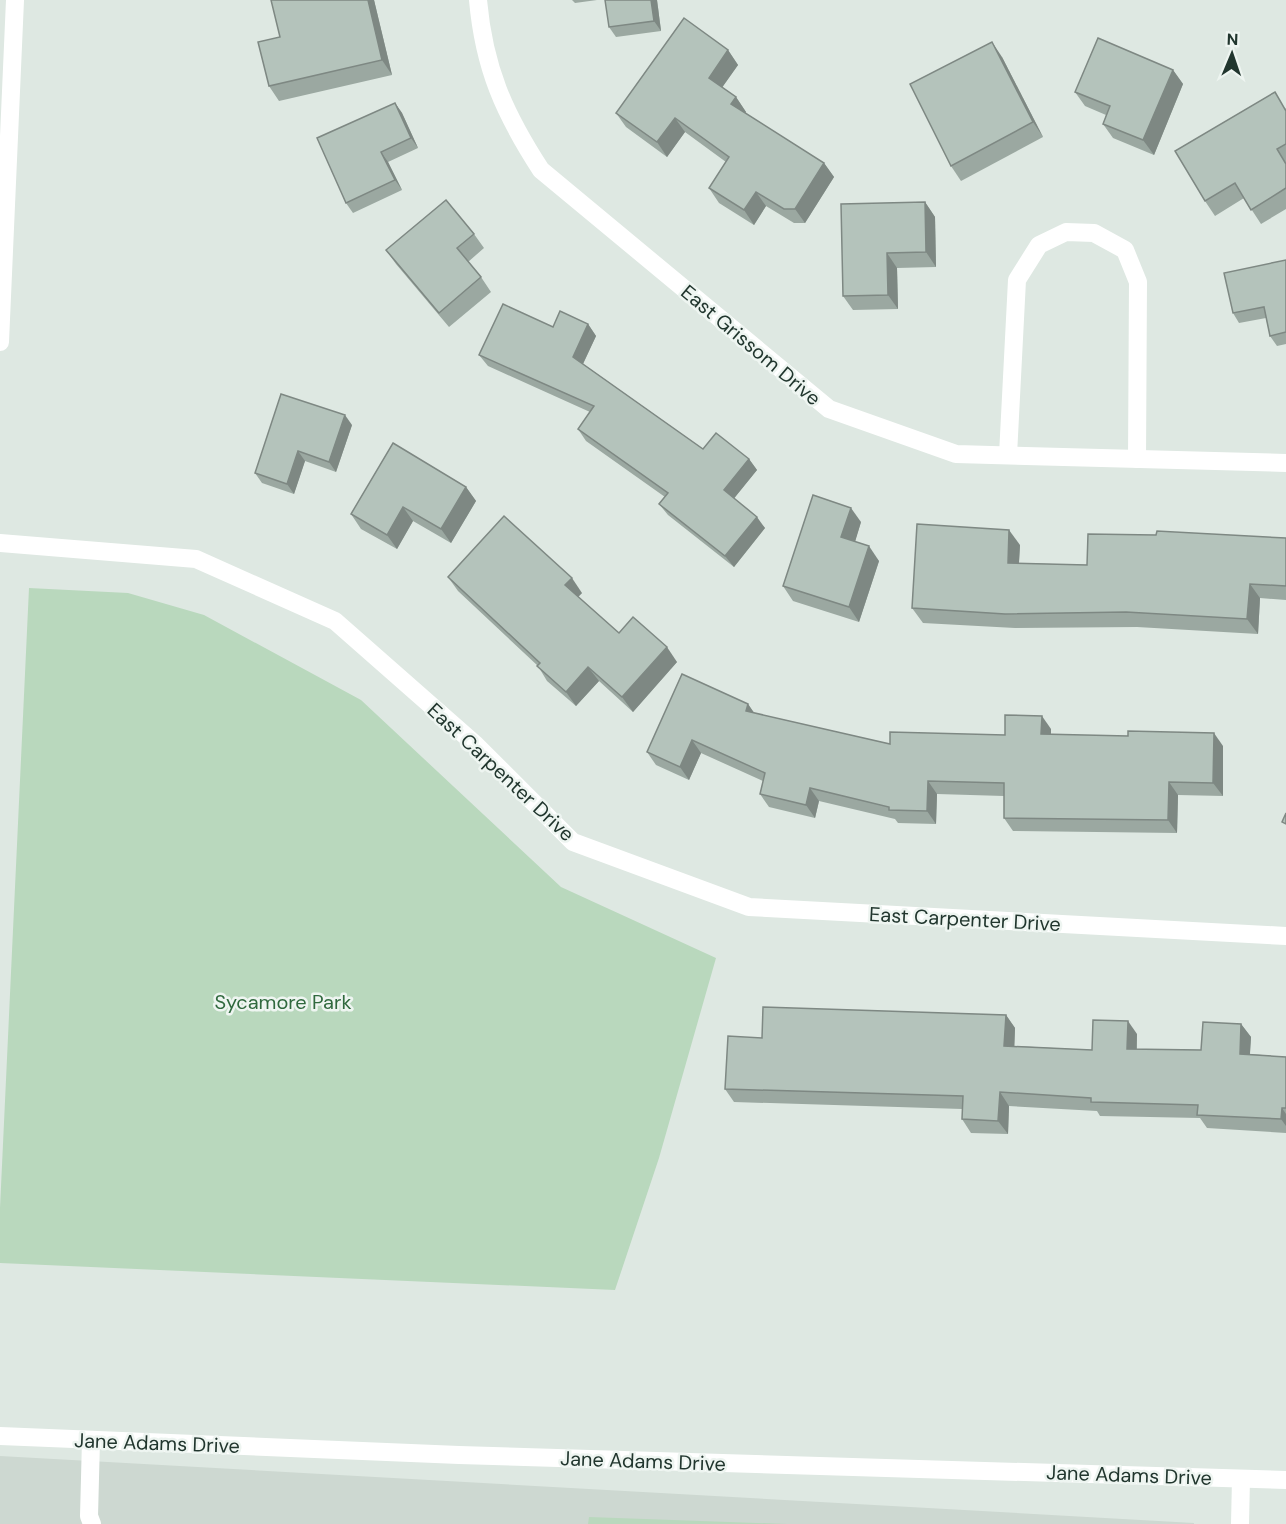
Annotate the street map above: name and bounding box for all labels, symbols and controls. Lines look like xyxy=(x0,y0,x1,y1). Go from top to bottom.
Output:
north arrow xyxy=(1202,24,1262,84)
text: N xyxy=(1226,29,1239,50)
street label: East Grissom Drive xyxy=(676,279,826,411)
street label: East Carpenter Drive xyxy=(422,697,580,847)
street label: East Carpenter Drive xyxy=(868,901,1062,937)
park label: Sycamore Park xyxy=(215,989,351,1015)
street label: Jane Adams Drive xyxy=(74,1427,240,1459)
street label: Jane Adams Drive xyxy=(560,1445,726,1477)
street label: Jane Adams Drive xyxy=(1046,1459,1212,1491)

